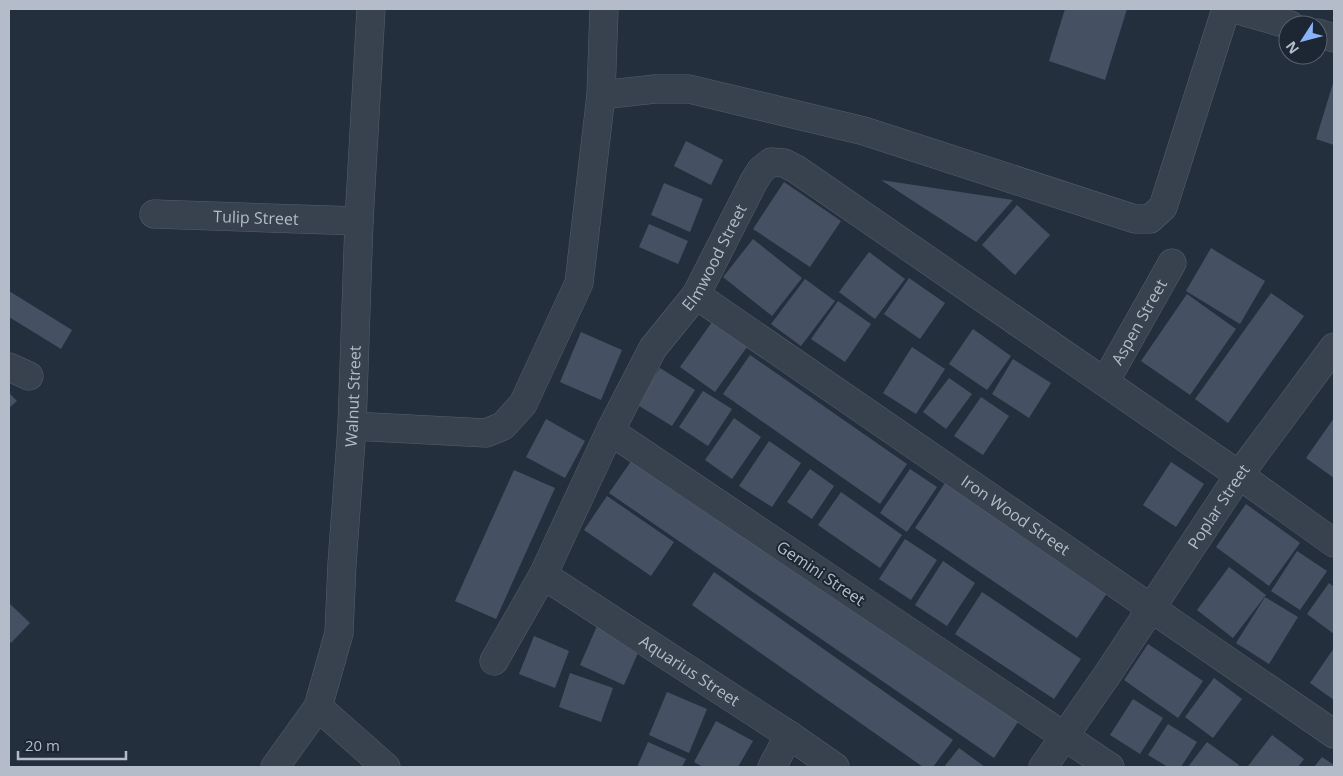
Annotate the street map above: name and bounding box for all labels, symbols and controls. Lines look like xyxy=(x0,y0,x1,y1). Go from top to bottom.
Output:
north arrow xyxy=(1278,15,1328,65)
text: N xyxy=(1281,38,1303,58)
street label: Elmwood Street xyxy=(677,200,752,315)
street label: Tulip Street xyxy=(213,205,299,230)
street label: Aspen Street xyxy=(1106,275,1172,369)
street label: Walnut Street xyxy=(340,345,366,448)
street label: Poplar Street xyxy=(1182,459,1255,553)
street label: Iron Wood Street xyxy=(957,470,1075,560)
street label: Gemini Street xyxy=(772,535,870,611)
street label: Aquarius Street xyxy=(635,630,744,711)
scale bar xyxy=(18,728,125,760)
text: 20 m xyxy=(25,735,60,755)

